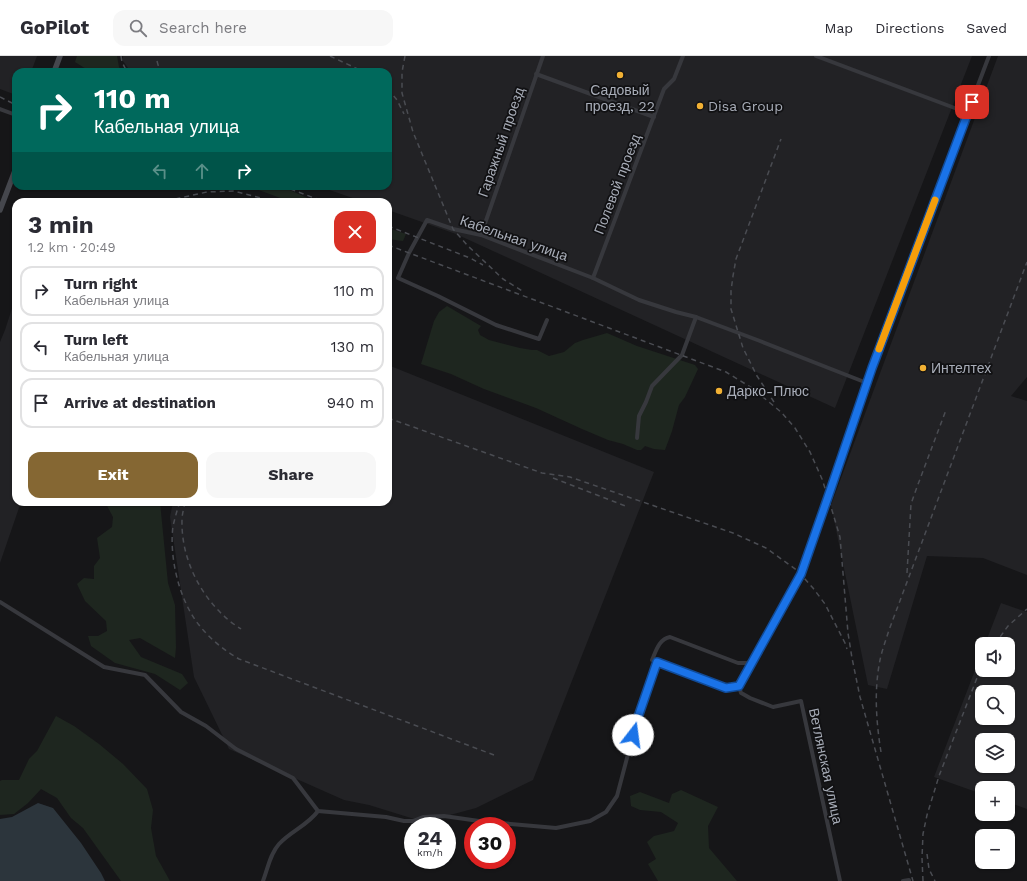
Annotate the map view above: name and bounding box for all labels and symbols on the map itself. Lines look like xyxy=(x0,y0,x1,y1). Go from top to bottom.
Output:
marker: Садовый проезд, 22 xyxy=(615,70,625,80)
place label: Садовый проезд, 22 xyxy=(585,82,655,114)
street label: Гаражный проезд xyxy=(475,85,527,199)
pin xyxy=(955,85,989,119)
place label: Disa Group xyxy=(708,98,783,114)
marker: Disa Group xyxy=(695,101,705,111)
street label: Полевой проезд xyxy=(591,132,643,236)
street label: Кабельная улица xyxy=(458,212,570,264)
place label: Интелтех xyxy=(931,360,991,376)
marker: Интелтех xyxy=(918,363,928,373)
place label: Дарко-Плюс xyxy=(727,383,809,399)
marker: Дарко-Плюс xyxy=(714,386,724,396)
street label: Ветлянская улица xyxy=(806,706,846,826)
position arrow xyxy=(612,714,654,756)
speed limit sign: 30 xyxy=(464,817,516,869)

